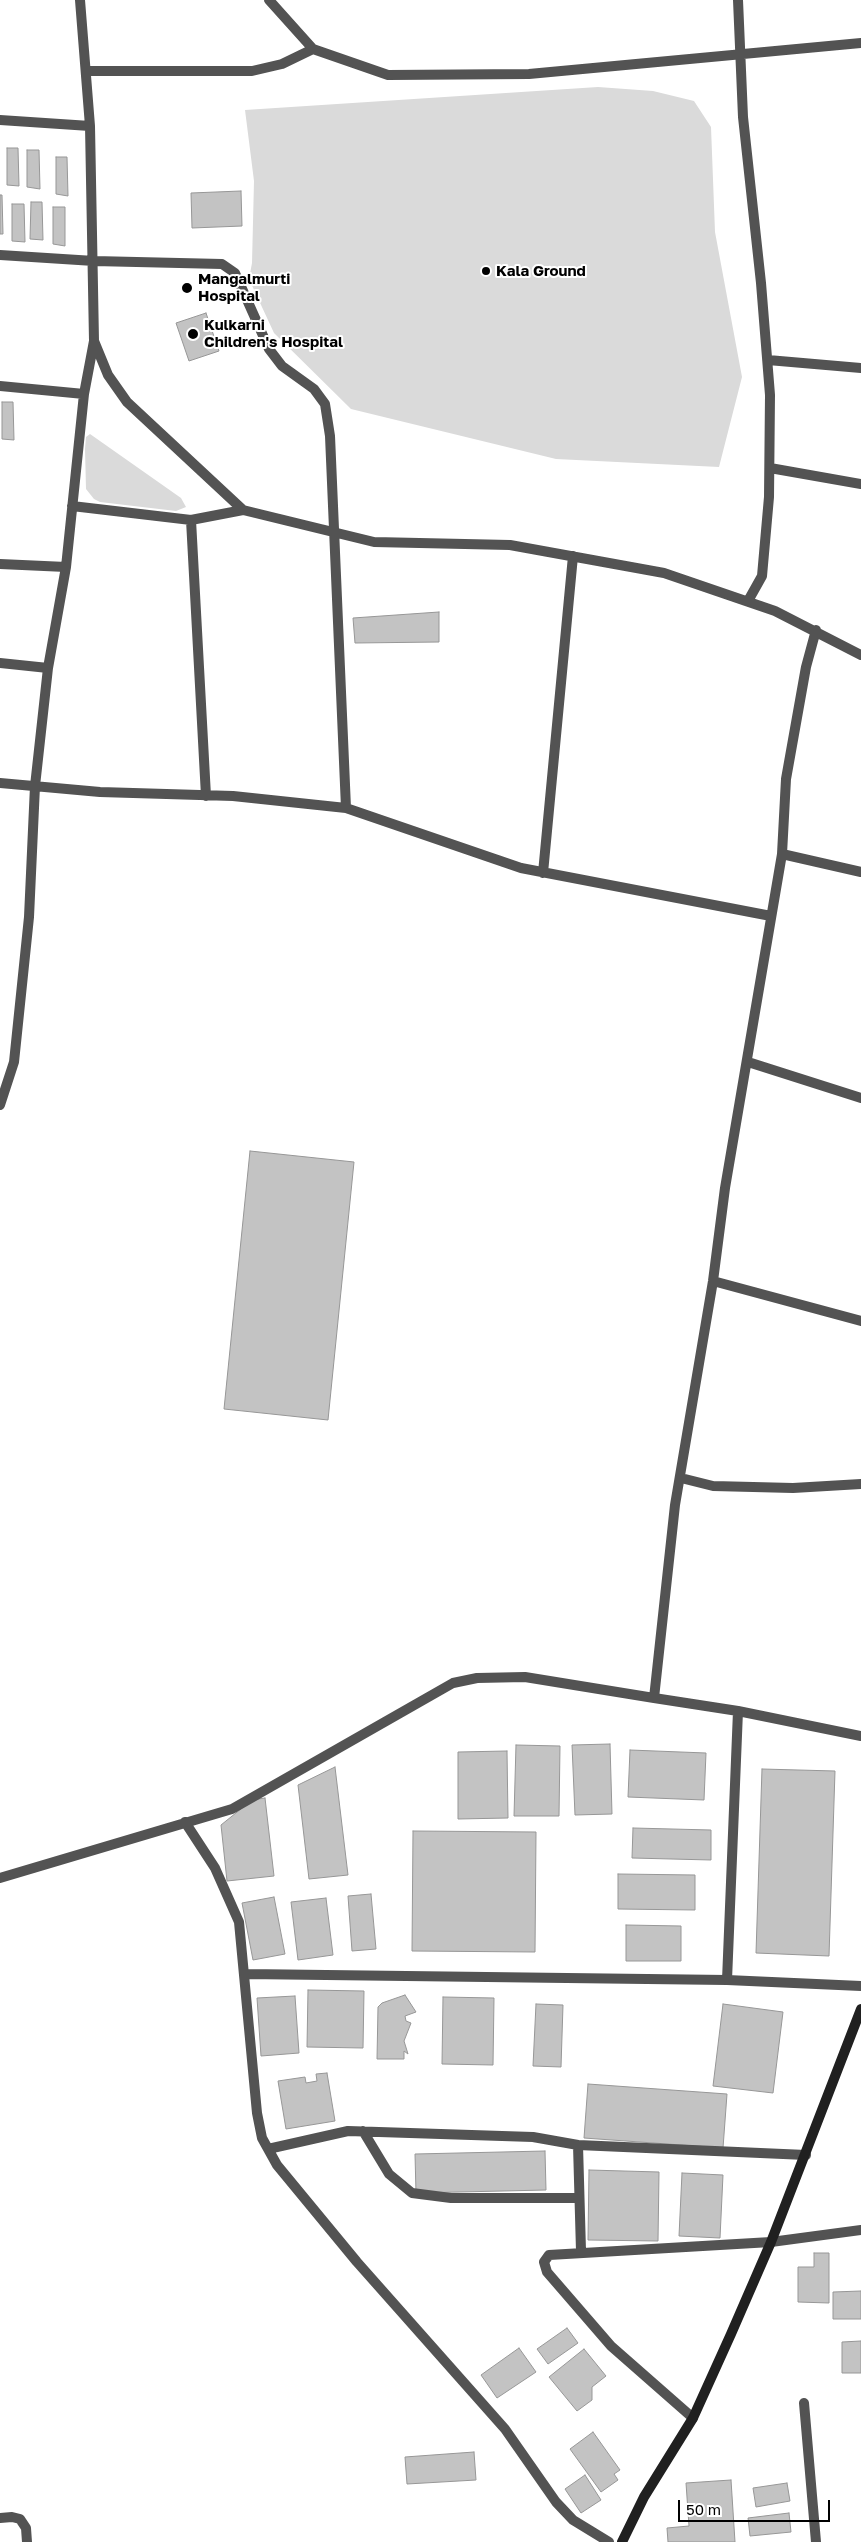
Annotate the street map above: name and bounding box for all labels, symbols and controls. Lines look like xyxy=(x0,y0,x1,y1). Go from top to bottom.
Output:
place label: Kala Ground xyxy=(496,262,586,280)
marker: Kala Ground xyxy=(480,265,492,277)
place label: Mangalmurti Hospital xyxy=(198,270,290,305)
marker: Mangalmurti Hospital xyxy=(180,281,194,295)
place label: Kulkarni Children's Hospital xyxy=(204,316,343,351)
marker: Kulkarni Children's Hospital xyxy=(186,327,200,341)
scale bar xyxy=(681,2490,834,2522)
text: 50 m xyxy=(686,2500,721,2518)

